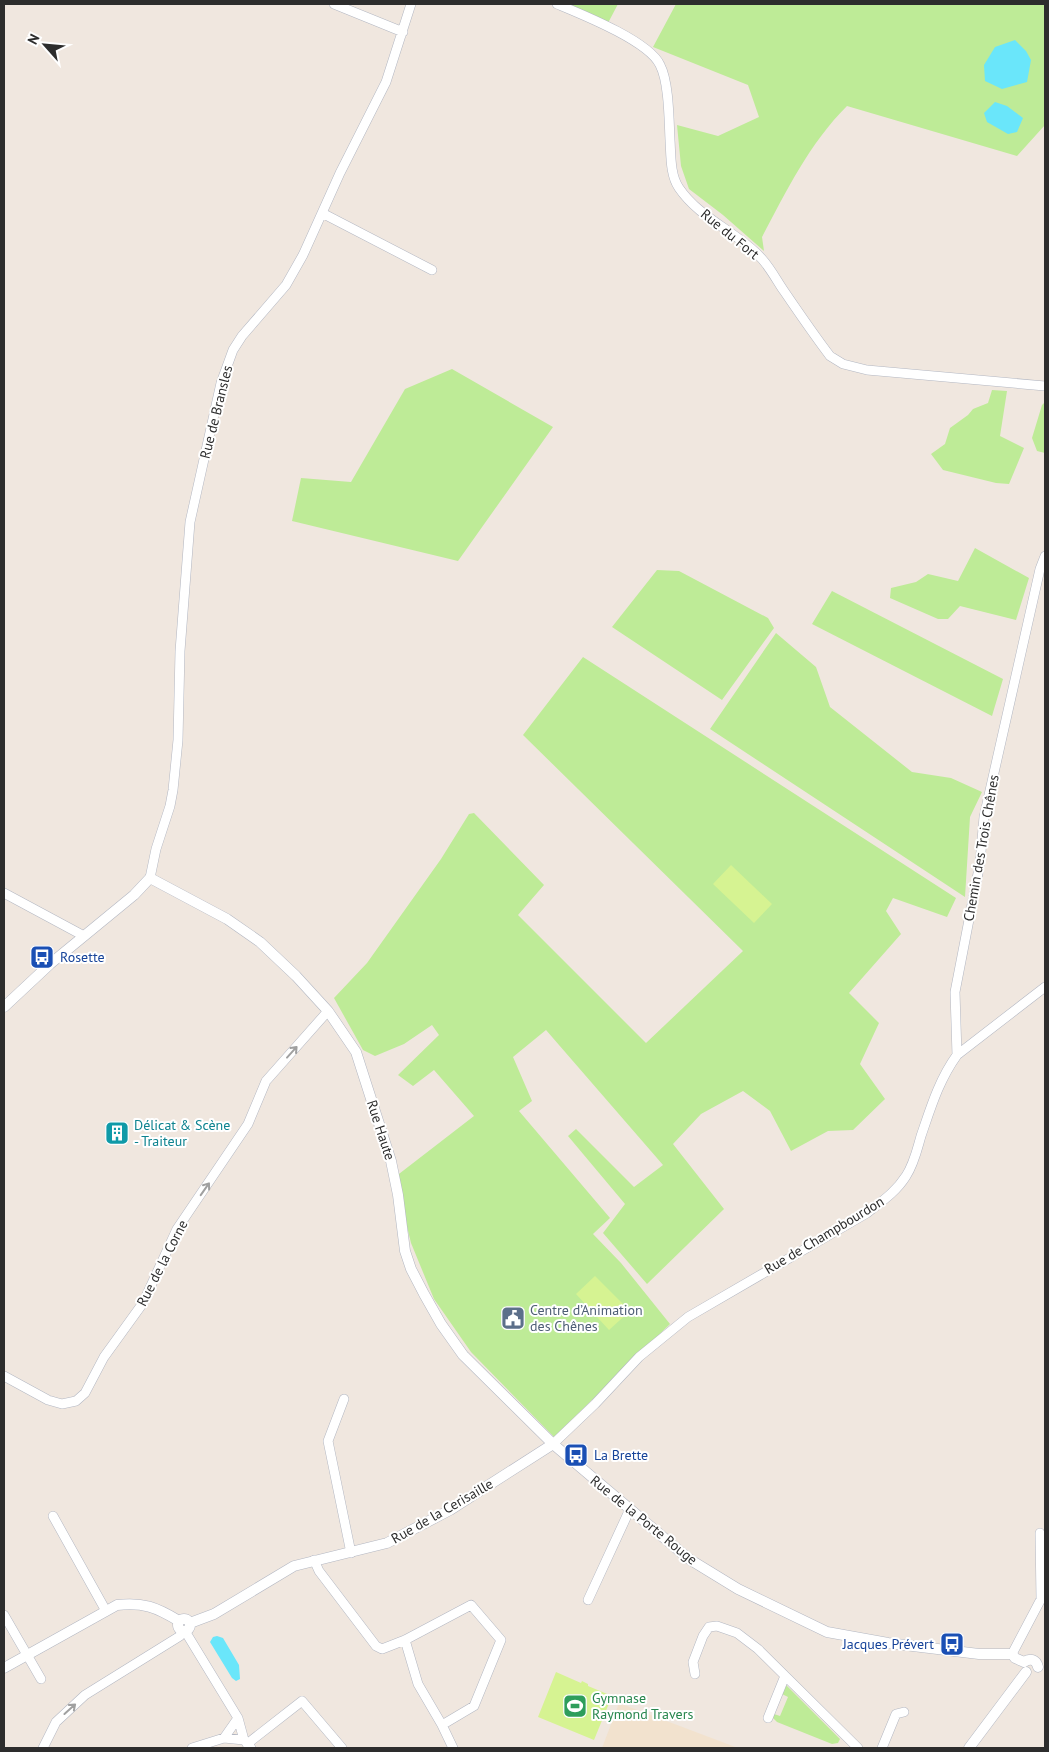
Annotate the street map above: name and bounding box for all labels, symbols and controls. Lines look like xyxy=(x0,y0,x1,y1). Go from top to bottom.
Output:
north arrow xyxy=(20,20,70,70)
text: N xyxy=(23,31,44,47)
street label: Rue du Fort xyxy=(697,205,763,263)
street label: Rue de Bransles xyxy=(196,363,236,461)
street label: Chemin des Trois Chênes xyxy=(959,773,1003,923)
bus stop icon: Rosette xyxy=(29,944,55,970)
place label: Rosette xyxy=(60,948,105,966)
one-way arrow xyxy=(286,1046,297,1059)
street label: Rue Haute xyxy=(363,1098,399,1162)
place label: Délicat & Scène - Traiteur xyxy=(134,1116,230,1150)
building icon: Délicat & Scène - Traiteur xyxy=(104,1120,130,1146)
one-way arrow xyxy=(200,1182,210,1196)
street label: Rue de Champbourdon xyxy=(761,1192,887,1278)
street label: Rue de la Corne xyxy=(133,1217,191,1309)
place label: Centre d’Animation des Chênes xyxy=(530,1301,643,1335)
public building icon: Centre d’Animation des Chênes xyxy=(500,1305,526,1331)
bus stop icon: La Brette xyxy=(563,1442,589,1468)
place label: La Brette xyxy=(594,1446,648,1464)
street label: Rue de la Porte Rouge xyxy=(587,1471,701,1569)
street label: Rue de la Cerisaille xyxy=(388,1475,496,1547)
bus stop icon: Jacques Prévert xyxy=(939,1631,965,1657)
place label: Jacques Prévert xyxy=(842,1635,934,1653)
place label: Gymnase Raymond Travers xyxy=(592,1689,693,1723)
sports icon: Gymnase Raymond Travers xyxy=(562,1693,588,1719)
one-way arrow xyxy=(64,1703,77,1715)

